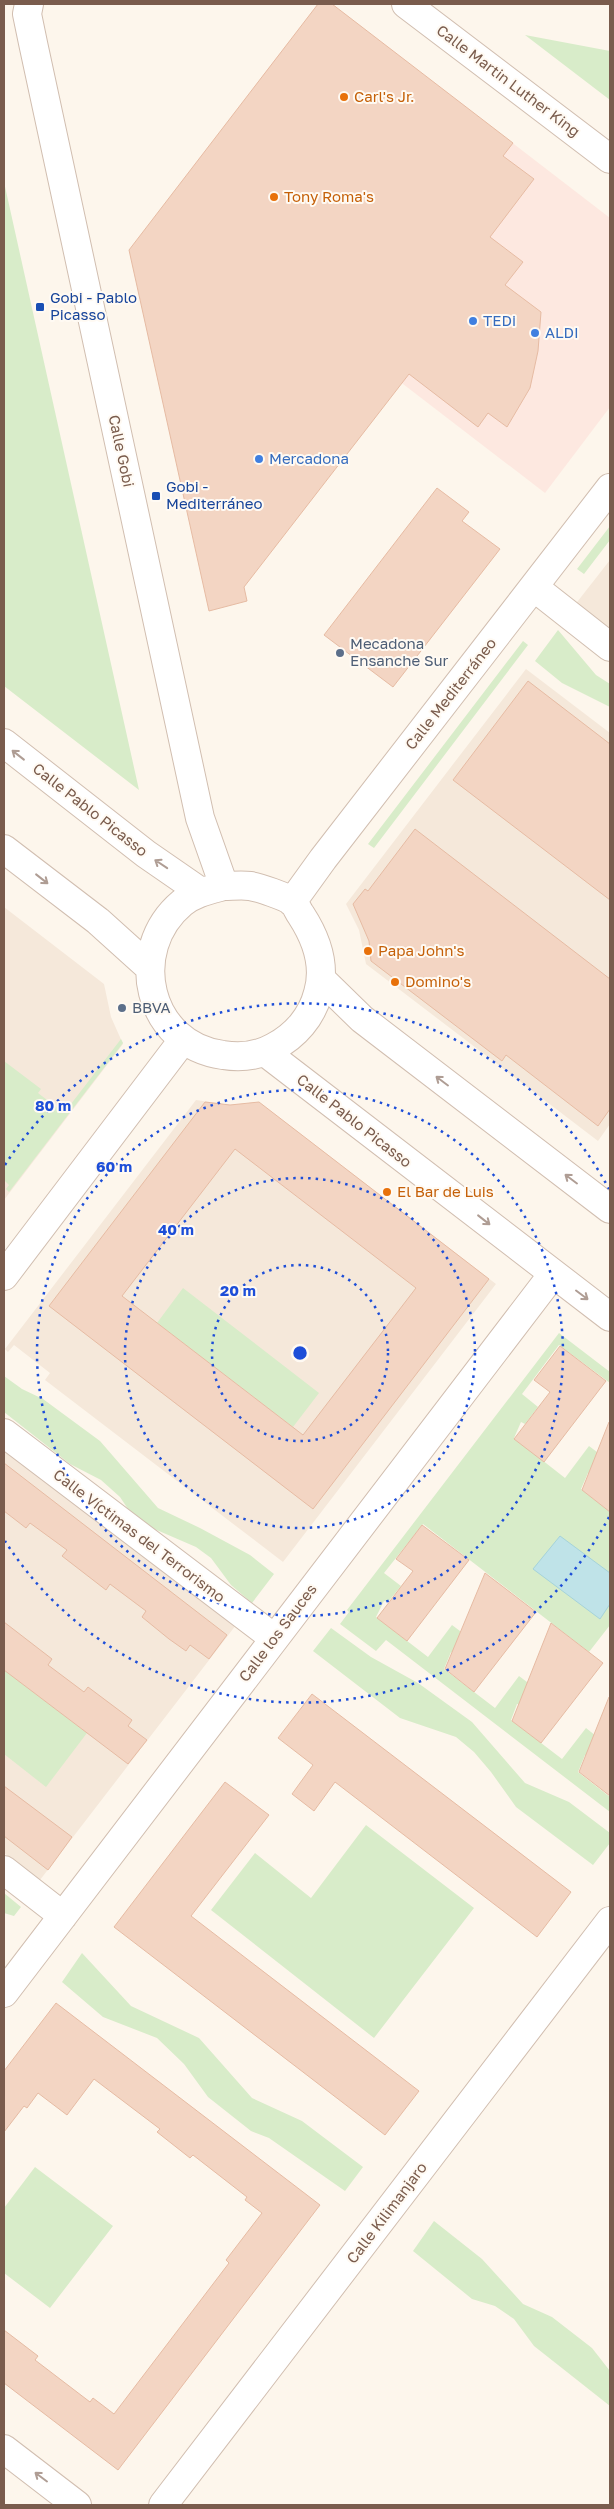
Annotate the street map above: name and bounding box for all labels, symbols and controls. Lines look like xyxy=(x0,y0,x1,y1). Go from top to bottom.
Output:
street label: Calle Martin Luther King xyxy=(433,20,584,140)
place label: Carl's Jr. xyxy=(354,87,415,105)
marker: Carl's Jr. xyxy=(338,91,350,103)
place label: Tony Roma's xyxy=(284,187,374,205)
marker: Tony Roma's xyxy=(268,191,280,203)
place label: Gobi - Pablo Picasso xyxy=(50,288,137,323)
marker: Gobi - Pablo Picasso xyxy=(34,301,46,313)
place label: TEDi xyxy=(483,311,516,329)
marker: TEDi xyxy=(467,315,479,327)
place label: ALDI xyxy=(545,323,579,341)
marker: ALDI xyxy=(529,327,541,339)
street label: Calle Gobi xyxy=(106,413,138,489)
place label: Mercadona xyxy=(269,449,349,467)
marker: Mercadona xyxy=(253,453,265,465)
place label: Gobi - Mediterráneo xyxy=(166,477,263,512)
marker: Gobi - Mediterráneo xyxy=(150,490,162,502)
place label: Mecadona Ensanche Sur xyxy=(350,634,449,669)
street label: Calle Mediterráneo xyxy=(401,634,500,753)
marker: Mecadona Ensanche Sur xyxy=(334,647,346,659)
one-way arrow xyxy=(12,749,25,760)
street label: Calle Pablo Picasso xyxy=(30,759,152,860)
one-way arrow xyxy=(154,859,168,869)
one-way arrow xyxy=(35,873,48,884)
place label: Papa John's xyxy=(378,941,465,959)
marker: Papa John's xyxy=(362,945,374,957)
place label: Domino's xyxy=(405,972,471,990)
marker: Domino's xyxy=(389,976,401,988)
place label: BBVA xyxy=(132,998,171,1016)
marker: BBVA xyxy=(116,1002,128,1014)
street label: Calle Pablo Picasso xyxy=(294,1070,416,1171)
one-way arrow xyxy=(436,1075,449,1086)
text: 80 m xyxy=(35,1096,71,1114)
text: 60 m xyxy=(96,1157,132,1175)
one-way arrow xyxy=(564,1174,578,1184)
place label: El Bar de Luis xyxy=(397,1182,494,1200)
marker: El Bar de Luis xyxy=(381,1186,393,1198)
one-way arrow xyxy=(477,1215,490,1226)
text: 40 m xyxy=(158,1220,194,1238)
text: 20 m xyxy=(220,1281,256,1299)
one-way arrow xyxy=(575,1290,588,1301)
centre of rings xyxy=(291,1344,309,1362)
street label: Calle Víctimas del Terrorismo xyxy=(50,1465,229,1606)
street label: Calle los Sauces xyxy=(235,1580,320,1685)
street label: Calle Kilimanjaro xyxy=(342,2158,430,2267)
one-way arrow xyxy=(34,2472,48,2482)

